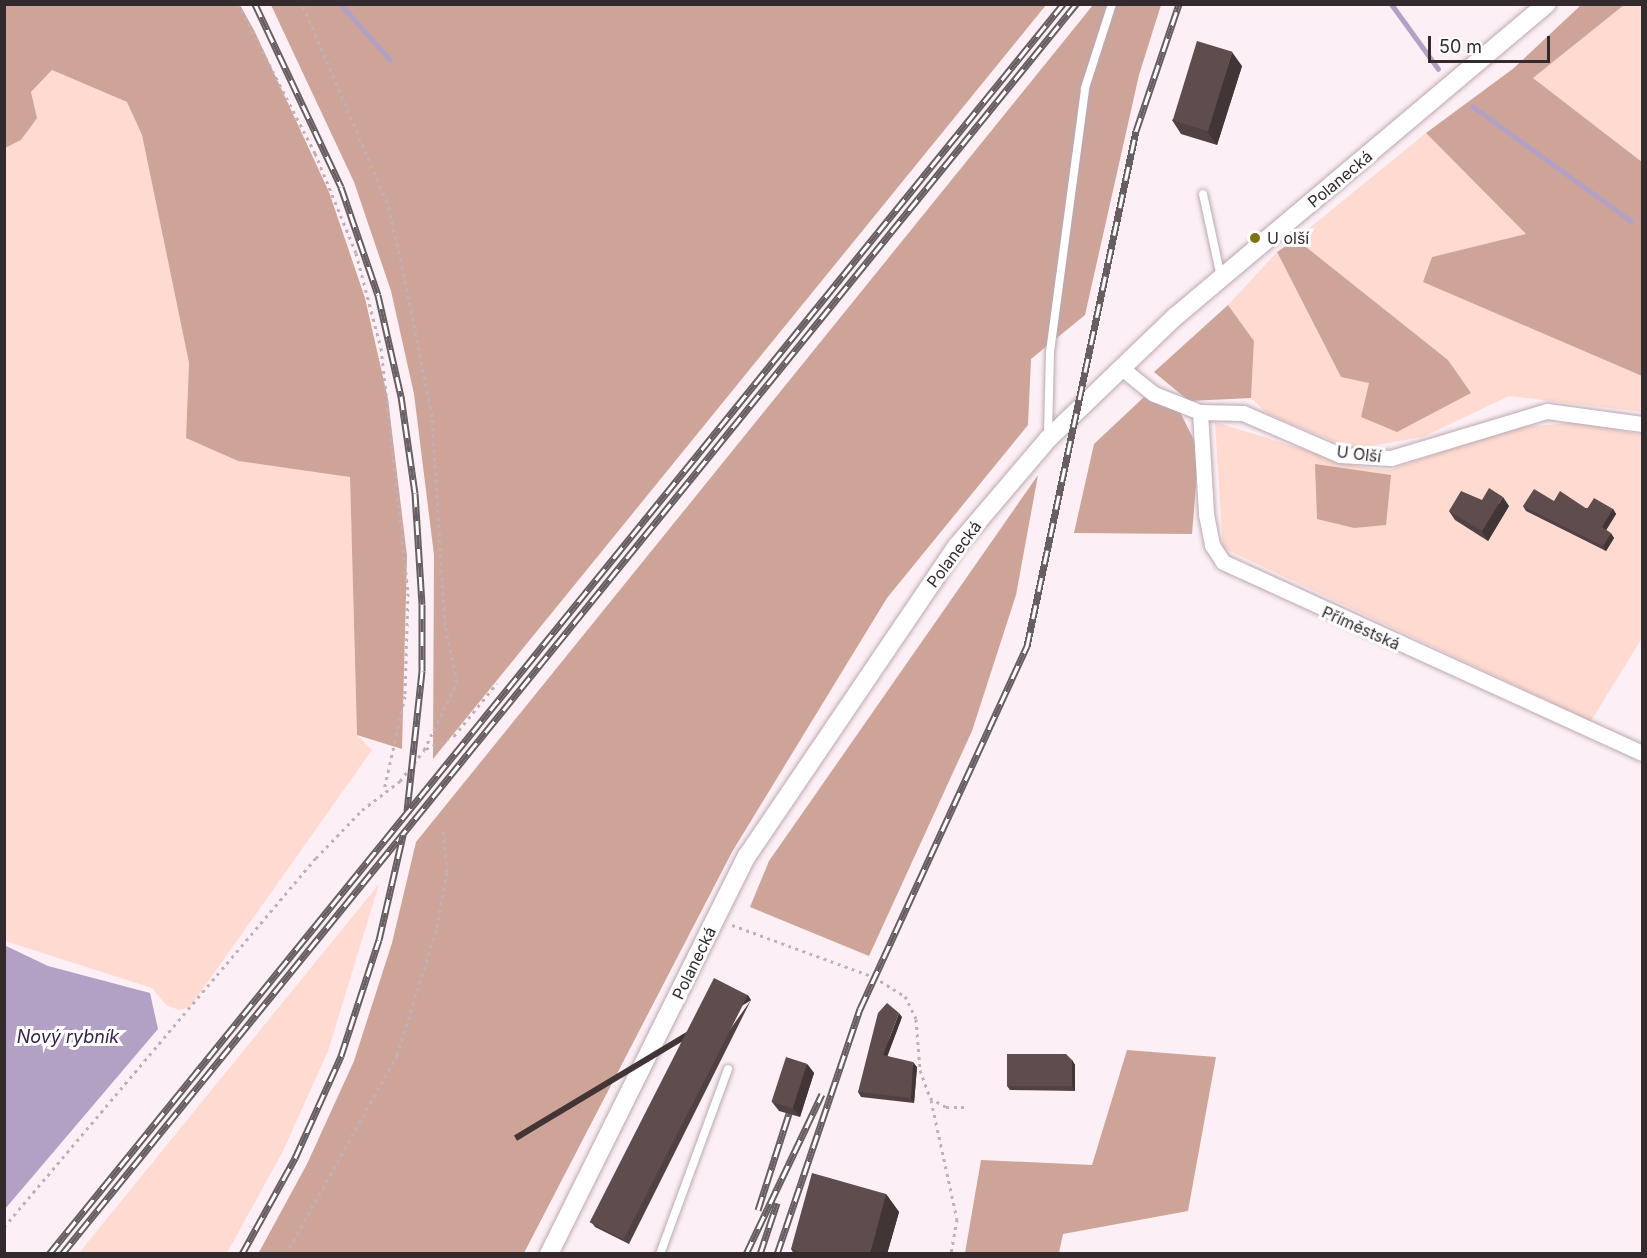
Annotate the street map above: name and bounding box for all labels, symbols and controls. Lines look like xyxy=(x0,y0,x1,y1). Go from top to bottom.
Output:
scale bar xyxy=(1431,24,1552,62)
text: 50 m xyxy=(1439,36,1482,57)
street label: Polanecká xyxy=(1304,146,1376,212)
place label: U olší xyxy=(1267,228,1309,248)
marker: U olší xyxy=(1248,231,1262,245)
street label: U Olší xyxy=(1336,442,1382,466)
street label: Polanecká xyxy=(923,517,985,591)
street label: Příměstská xyxy=(1319,602,1403,654)
street label: Polanecká xyxy=(668,924,720,1002)
water label: Nový rybník xyxy=(17,1026,119,1048)

